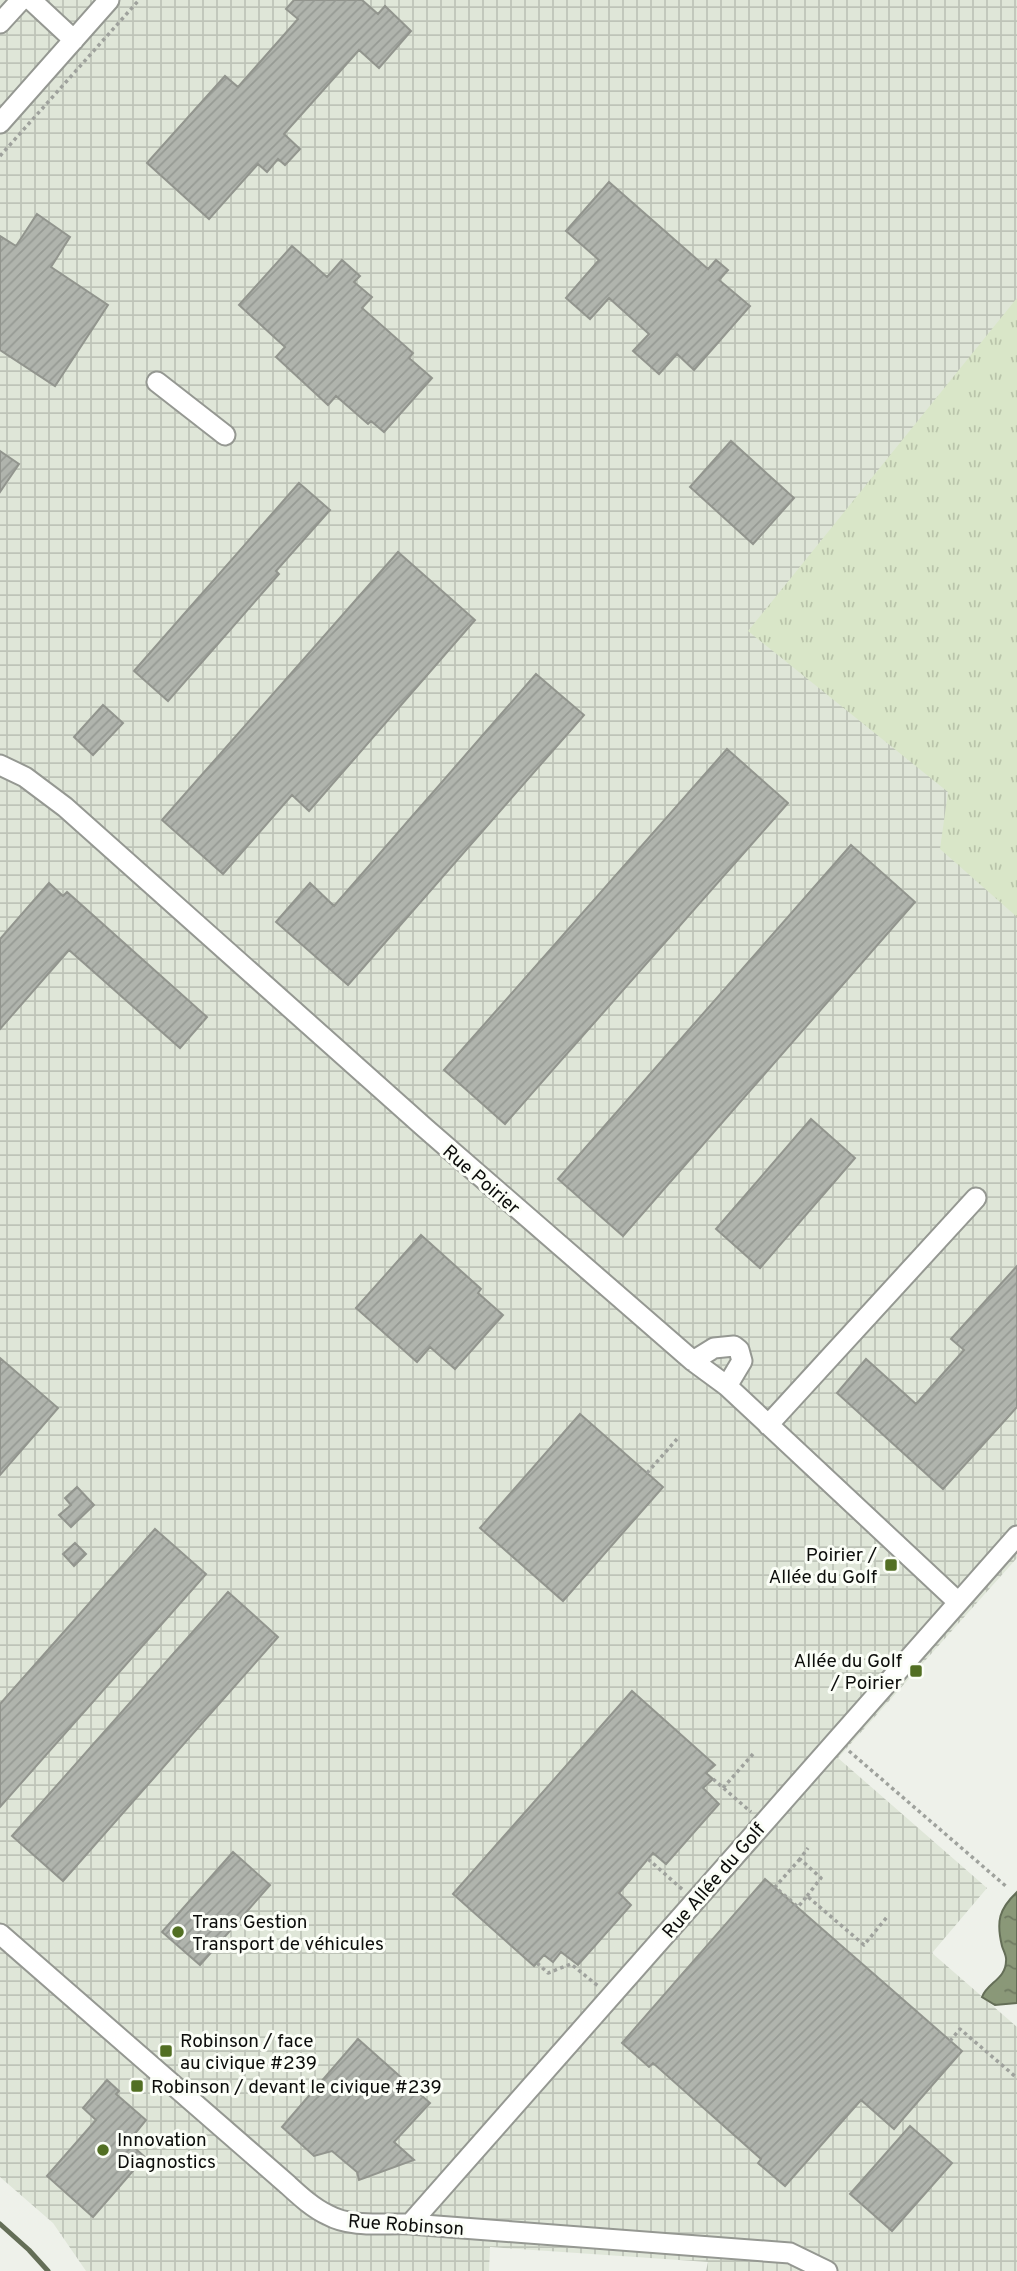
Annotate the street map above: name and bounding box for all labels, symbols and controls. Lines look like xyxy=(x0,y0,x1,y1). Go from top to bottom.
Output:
street label: Rue Poirier xyxy=(437,1140,525,1221)
place label: Poirier / Allée du Golf xyxy=(768,1544,878,1590)
marker: Poirier / Allée du Golf xyxy=(883,1557,899,1573)
place label: Allée du Golf / Poirier xyxy=(793,1650,903,1696)
marker: Allée du Golf / Poirier xyxy=(908,1663,924,1679)
street label: Rue Allée du Golf xyxy=(658,1818,772,1944)
place label: Trans Gestion Transport de véhicules xyxy=(192,1911,384,1957)
marker: Trans Gestion Transport de véhicules xyxy=(170,1924,186,1940)
place label: Robinson / face au civique #239 xyxy=(180,2030,317,2076)
marker: Robinson / face au civique #239 xyxy=(158,2043,174,2059)
place label: Robinson / devant le civique #239 xyxy=(151,2076,442,2100)
marker: Robinson / devant le civique #239 xyxy=(129,2078,145,2094)
place label: Innovation Diagnostics xyxy=(117,2129,216,2175)
marker: Innovation Diagnostics xyxy=(95,2142,111,2158)
street label: Rue Robinson xyxy=(347,2210,465,2242)

